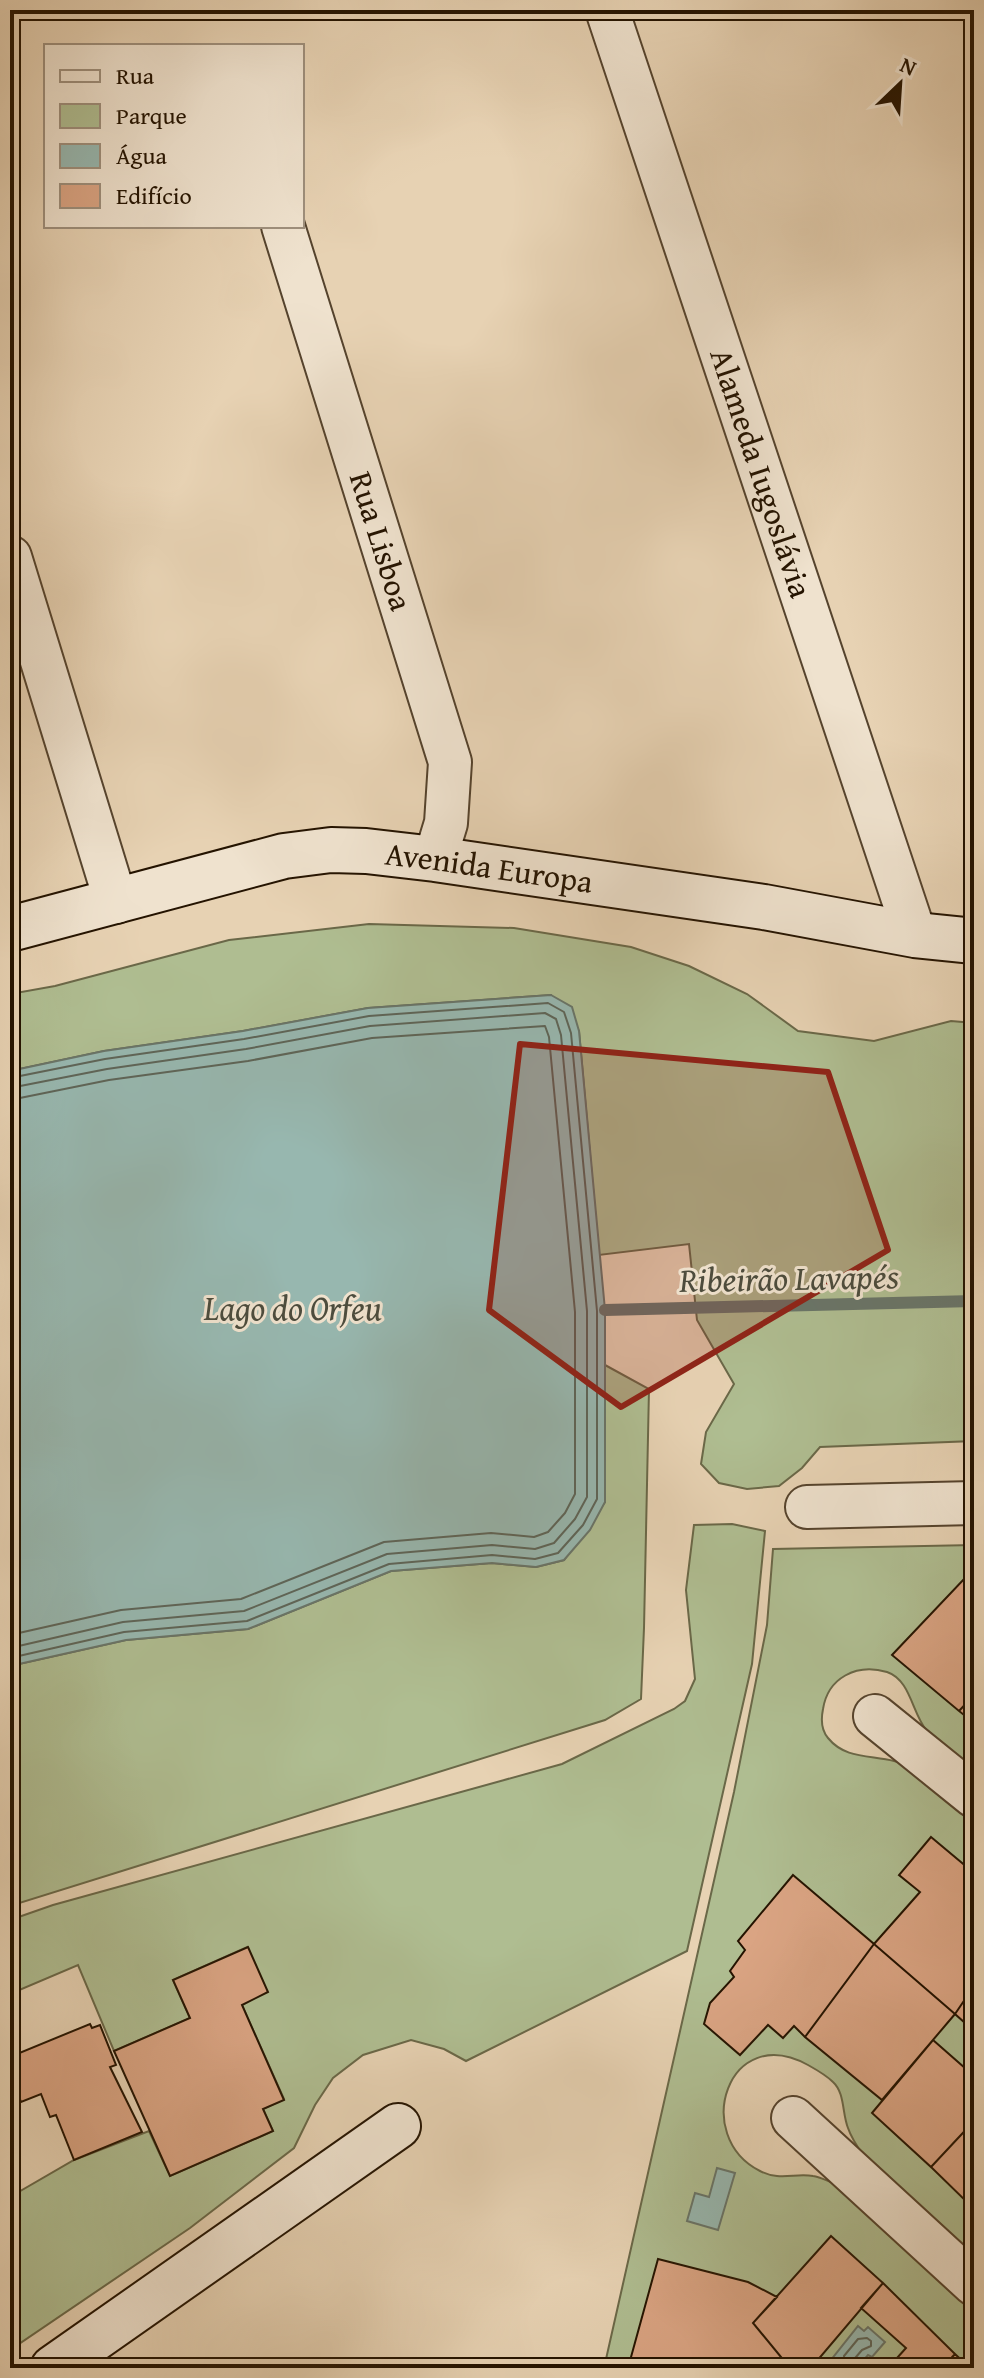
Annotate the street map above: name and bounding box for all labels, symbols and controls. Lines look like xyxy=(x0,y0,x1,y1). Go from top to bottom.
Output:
legend xyxy=(44,44,304,228)
north arrow xyxy=(860,44,940,124)
text: N xyxy=(895,48,922,84)
text: Rua xyxy=(116,58,155,93)
text: Parque xyxy=(116,98,187,133)
text: Água xyxy=(116,138,167,173)
text: Edifício xyxy=(116,178,192,213)
street label: Alameda Iugoslávia xyxy=(698,342,825,604)
street label: Rua Lisboa xyxy=(338,466,425,616)
street label: Avenida Europa xyxy=(383,829,596,905)
water label: Ribeirão Lavapés xyxy=(678,1251,900,1304)
water label: Lago do Orfeu xyxy=(203,1283,382,1332)

